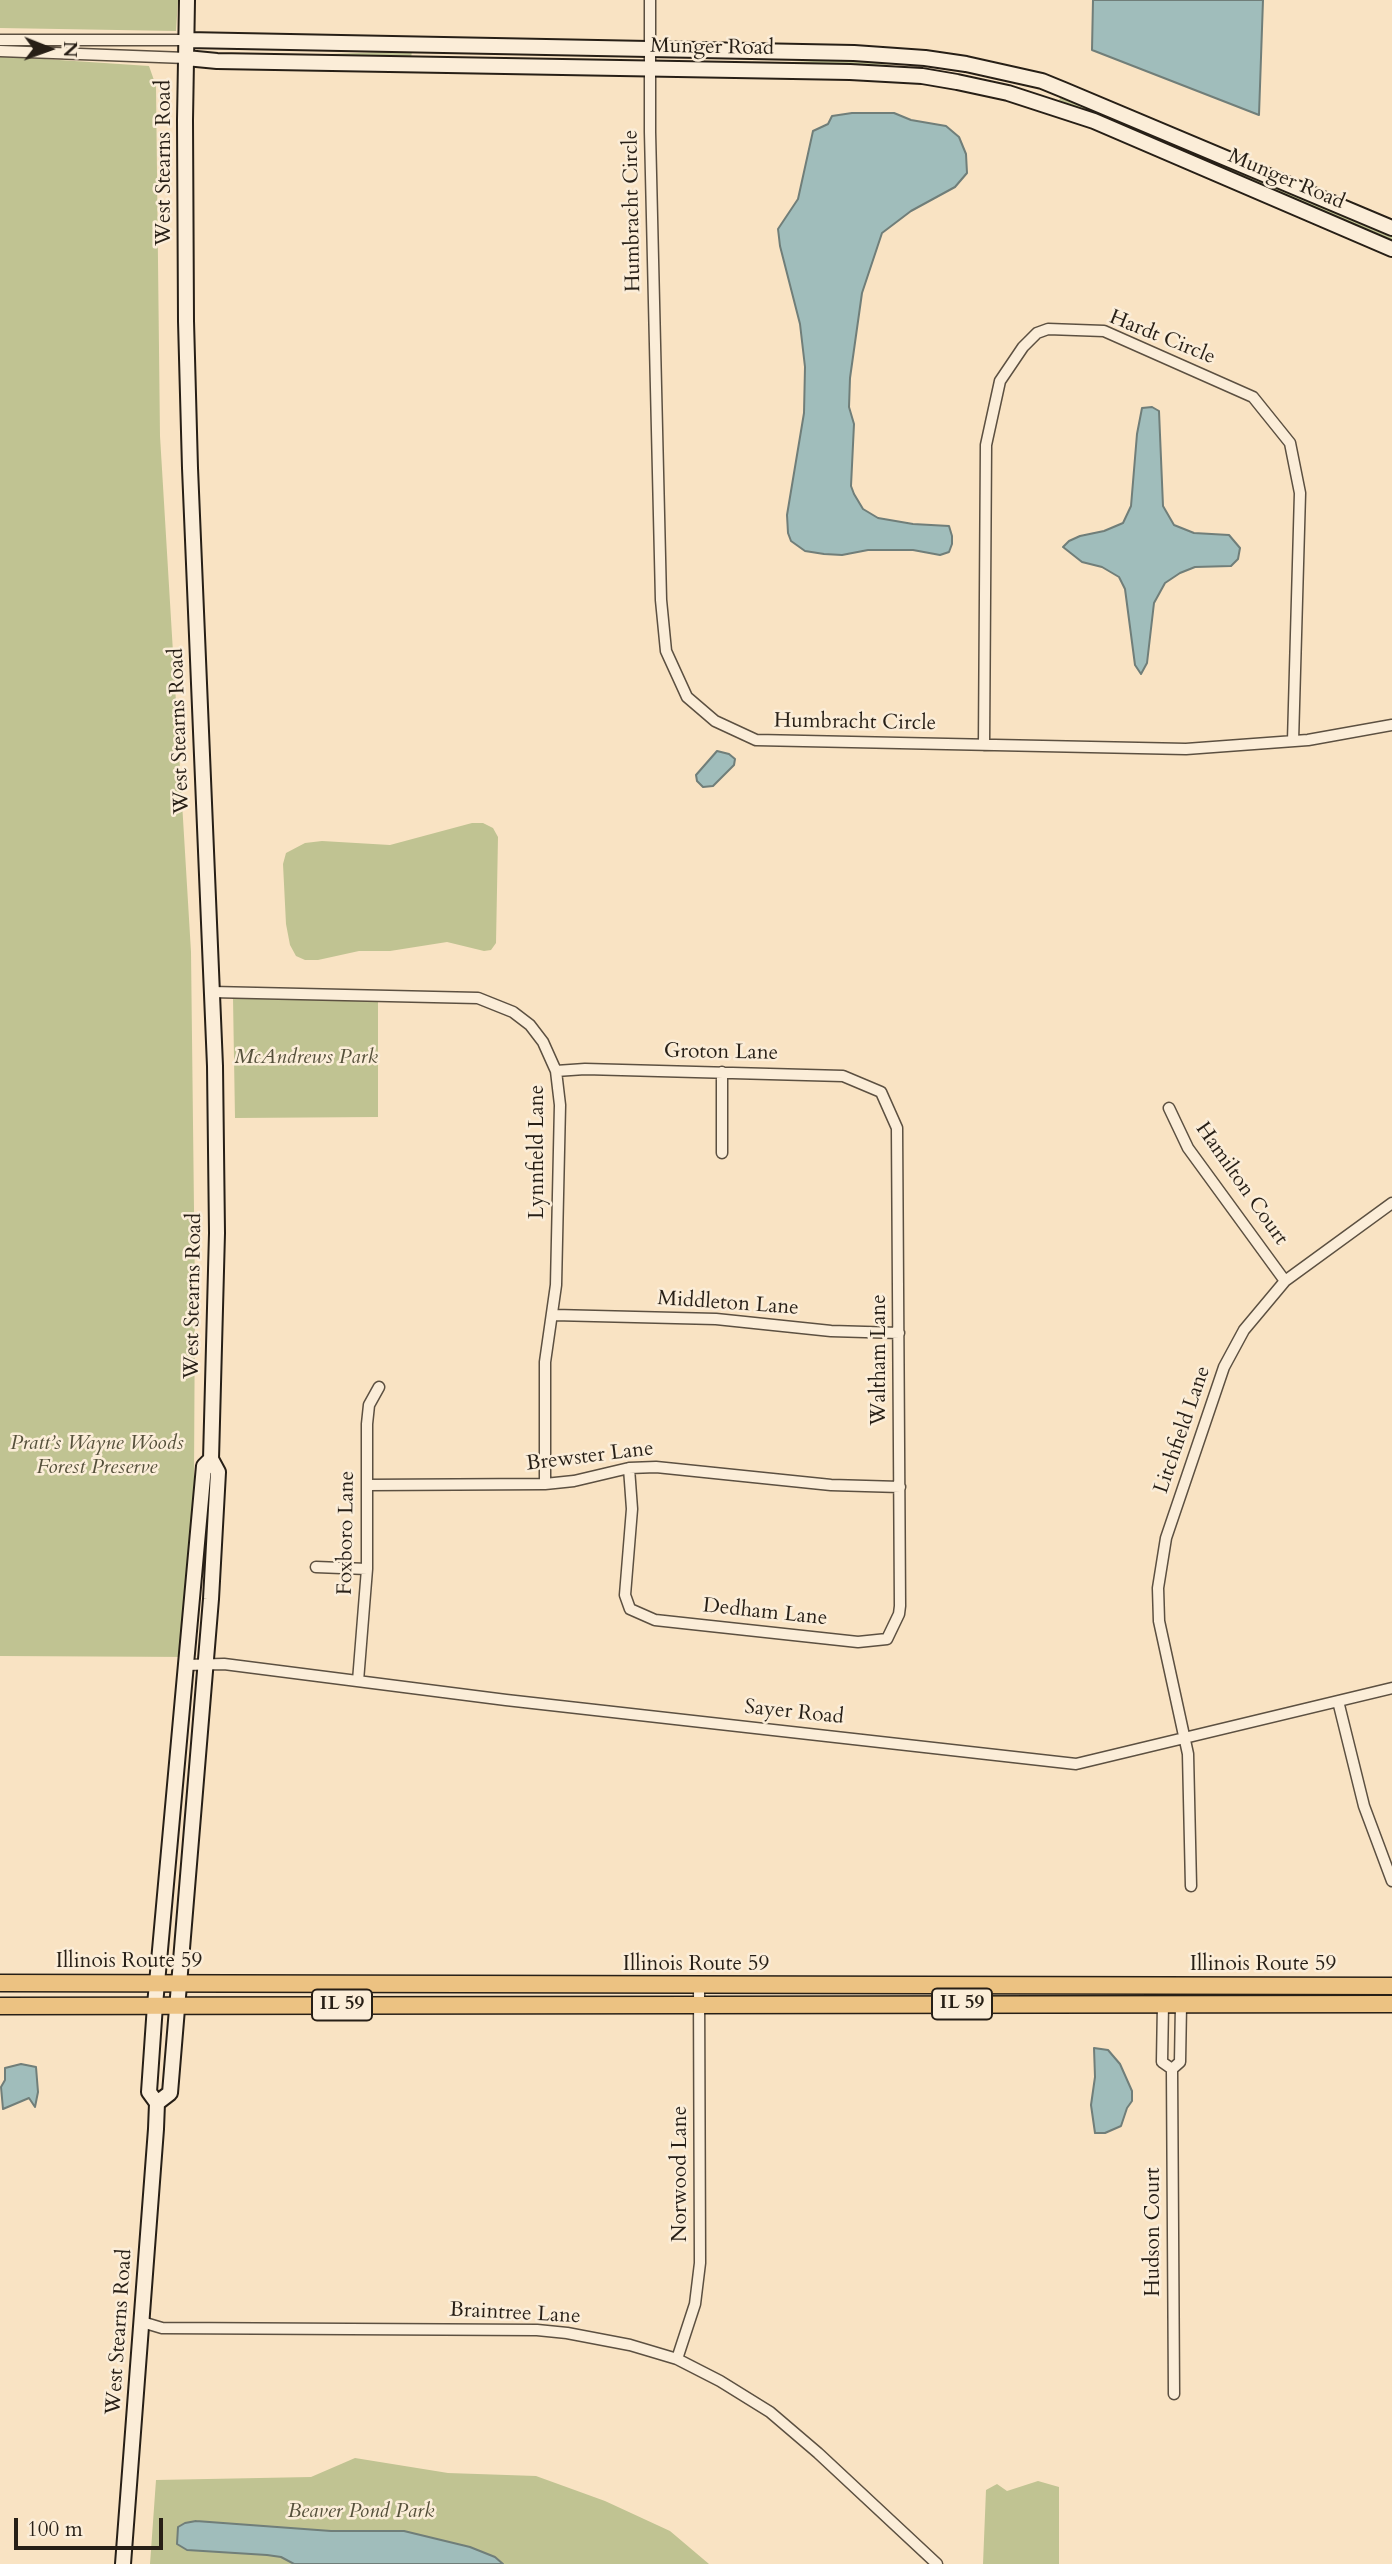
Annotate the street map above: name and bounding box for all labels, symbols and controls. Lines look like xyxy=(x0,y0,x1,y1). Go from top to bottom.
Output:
north arrow xyxy=(14,14,84,84)
street label: Munger Road xyxy=(650,34,774,62)
text: N xyxy=(57,41,83,58)
street label: West Stearns Road xyxy=(152,80,178,246)
street label: Humbracht Circle xyxy=(619,130,647,292)
street label: Munger Road xyxy=(1224,144,1348,216)
street label: Hardt Circle xyxy=(1105,305,1219,371)
street label: West Stearns Road xyxy=(165,648,195,814)
street label: Humbracht Circle xyxy=(774,709,936,737)
street label: Groton Lane xyxy=(664,1039,778,1067)
park label: McAndrews Park xyxy=(234,1045,378,1071)
street label: Lynnfield Lane xyxy=(525,1085,551,1219)
street label: Hamilton Court xyxy=(1189,1118,1293,1250)
street label: West Stearns Road xyxy=(180,1213,208,1379)
street label: Middleton Lane xyxy=(656,1286,800,1322)
street label: Waltham Lane xyxy=(867,1294,893,1426)
street label: Litchfield Lane xyxy=(1149,1363,1217,1497)
park label: Pratt’s Wayne Woods Forest Preserve xyxy=(10,1431,184,1481)
street label: Brewster Lane xyxy=(525,1437,655,1477)
street label: Foxboro Lane xyxy=(333,1471,361,1595)
street label: Dedham Lane xyxy=(702,1594,828,1632)
street label: Sayer Road xyxy=(743,1695,845,1731)
street label: Illinois Route 59 xyxy=(56,1949,202,1975)
street label: Illinois Route 59 xyxy=(623,1952,769,1978)
street label: Illinois Route 59 xyxy=(1190,1952,1336,1978)
road number: IL 59 xyxy=(932,1988,992,2020)
road number: IL 59 xyxy=(312,1990,372,2021)
street label: Norwood Lane xyxy=(668,2106,694,2242)
street label: Hudson Court xyxy=(1141,2167,1167,2297)
street label: West Stearns Road xyxy=(102,2248,138,2416)
street label: Braintree Lane xyxy=(449,2298,581,2330)
park label: Beaver Pond Park xyxy=(288,2499,434,2525)
scale bar xyxy=(18,2504,166,2548)
text: 100 m xyxy=(27,2515,83,2544)

